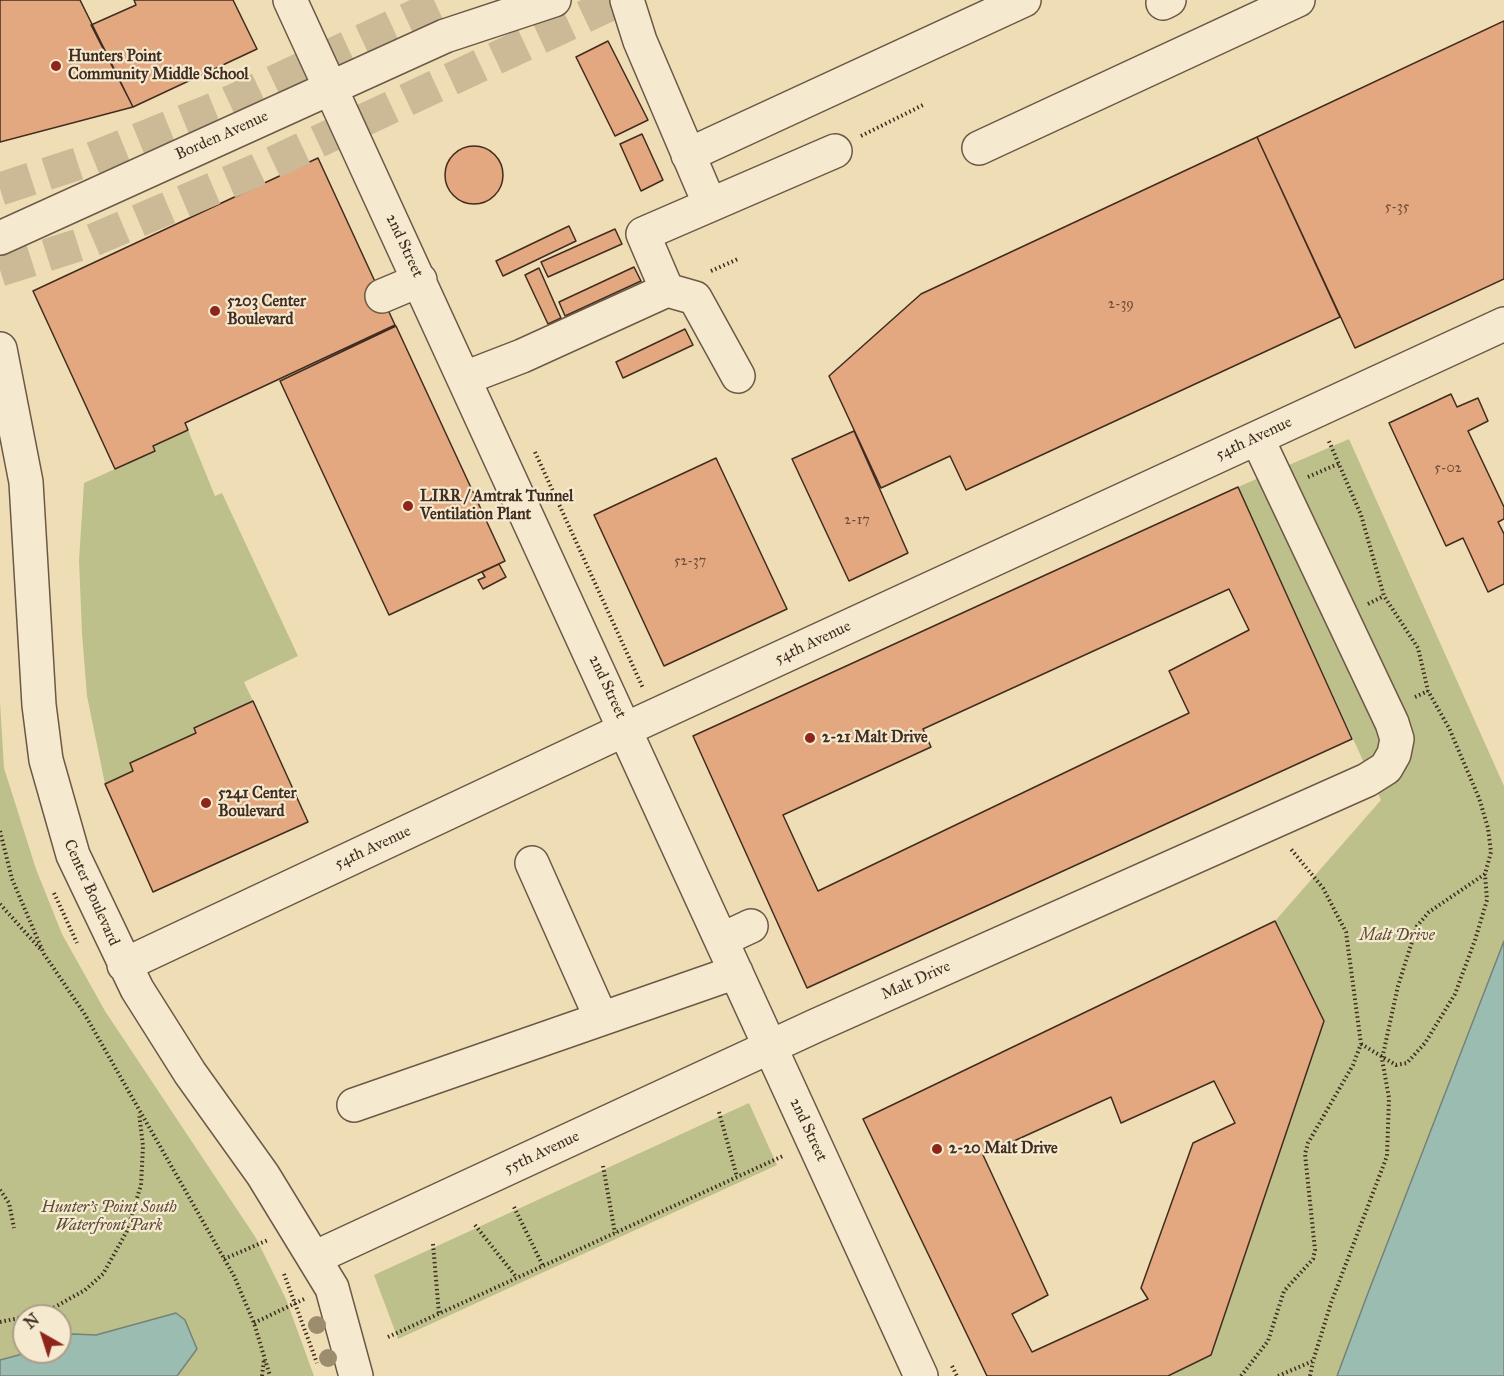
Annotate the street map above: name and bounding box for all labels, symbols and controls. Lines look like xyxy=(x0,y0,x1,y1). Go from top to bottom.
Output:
place label: Hunters Point Community Middle School xyxy=(68,47,249,85)
marker: Hunters Point Community Middle School xyxy=(49,59,63,73)
street label: Borden Avenue xyxy=(173,107,271,165)
house number: 5-35 xyxy=(1385,200,1409,216)
street label: 2nd Street xyxy=(381,211,427,281)
place label: 5203 Center Boulevard xyxy=(227,292,306,330)
house number: 2-39 xyxy=(1108,297,1134,313)
marker: 5203 Center Boulevard xyxy=(208,304,222,318)
street label: 54th Avenue xyxy=(1213,413,1295,465)
house number: 5-02 xyxy=(1434,461,1462,477)
place label: LIRR / Amtrak Tunnel Ventilation Plant xyxy=(420,487,573,525)
marker: LIRR / Amtrak Tunnel Ventilation Plant xyxy=(401,499,415,513)
house number: 2-17 xyxy=(844,513,870,529)
house number: 52-37 xyxy=(674,554,706,570)
street label: 54th Avenue xyxy=(772,617,854,669)
street label: 2nd Street xyxy=(584,652,630,722)
place label: 2-21 Malt Drive xyxy=(822,728,928,748)
marker: 2-21 Malt Drive xyxy=(803,731,817,745)
place label: 5241 Center Boulevard xyxy=(218,784,296,822)
marker: 5241 Center Boulevard xyxy=(199,796,213,810)
street label: 54th Avenue xyxy=(332,822,414,874)
street label: Center Boulevard xyxy=(59,837,123,949)
park label: Malt Drive xyxy=(1359,926,1435,946)
street label: Malt Drive xyxy=(878,957,954,1005)
street label: 2nd Street xyxy=(785,1095,831,1165)
street label: 55th Avenue xyxy=(501,1127,583,1179)
place label: 2-20 Malt Drive xyxy=(949,1139,1058,1159)
marker: 2-20 Malt Drive xyxy=(930,1142,944,1156)
park label: Hunter’s Point South Waterfront Park xyxy=(41,1198,177,1236)
north arrow xyxy=(12,1304,72,1364)
text: N xyxy=(20,1310,43,1333)

